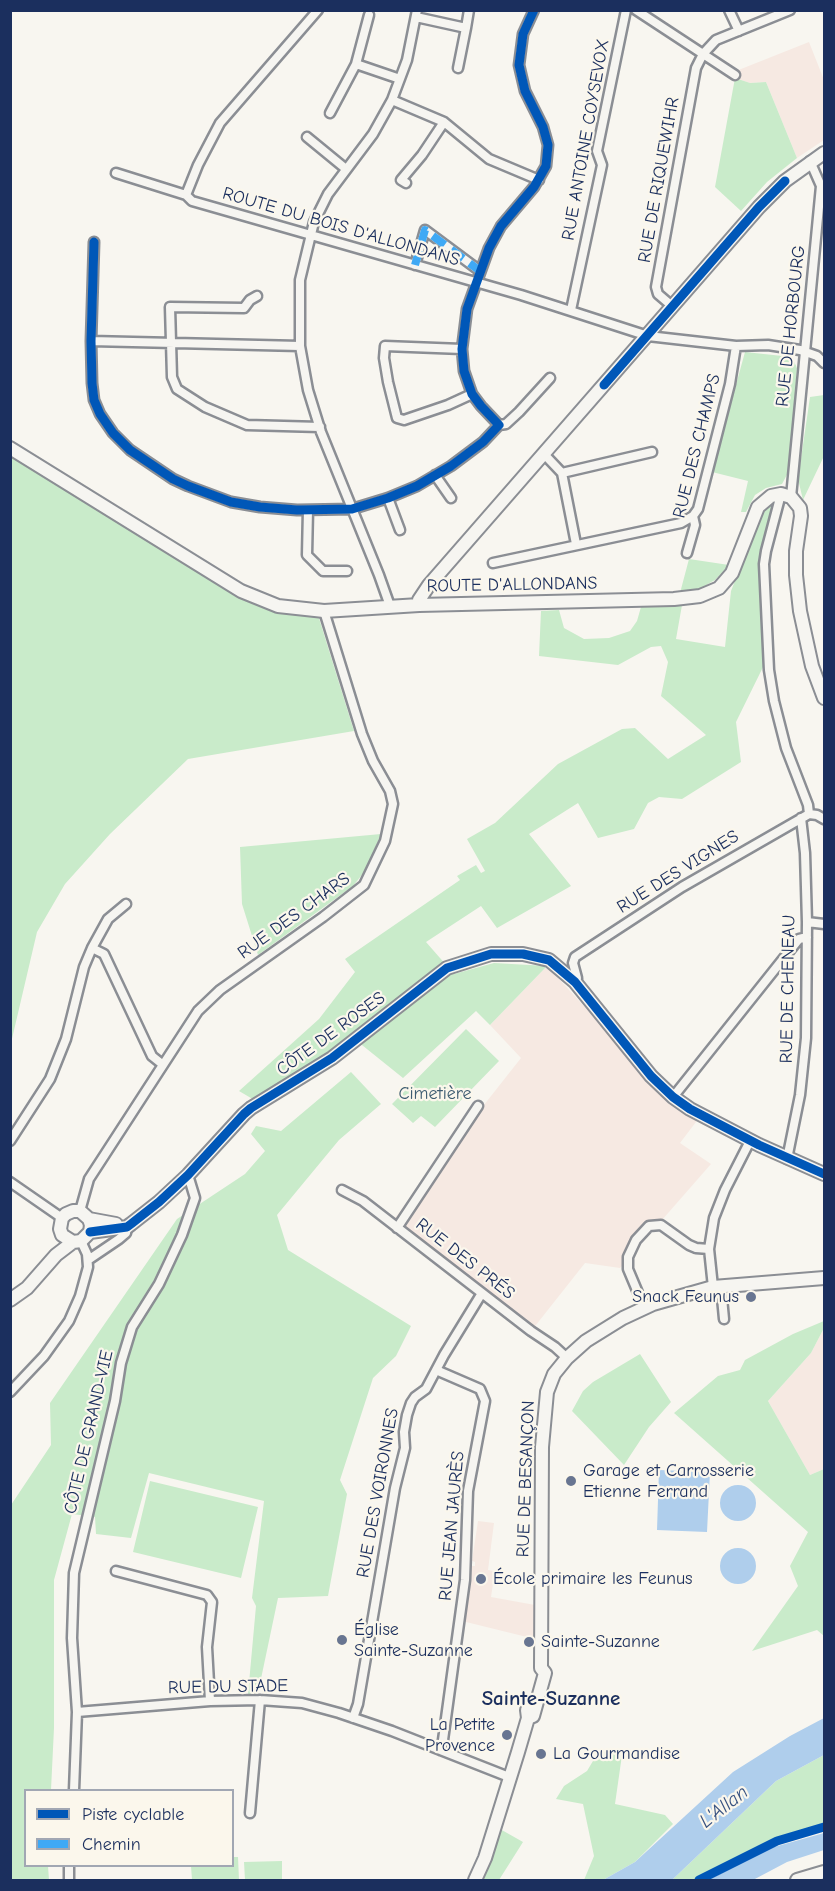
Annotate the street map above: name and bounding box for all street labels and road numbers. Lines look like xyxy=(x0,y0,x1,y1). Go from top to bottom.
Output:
street label: RUE ANTOINE COYSEVOX xyxy=(558,38,614,242)
street label: RUE DE RIQUEWIHR xyxy=(634,95,684,265)
street label: ROUTE DU BOIS D'ALLONDANS xyxy=(220,183,462,271)
street label: RUE DE HORBOURG xyxy=(772,244,810,408)
street label: RUE DES CHAMPS xyxy=(669,372,725,520)
street label: ROUTE D'ALLONDANS xyxy=(426,573,598,597)
street label: RUE DES VIGNES xyxy=(613,826,743,918)
street label: RUE DES CHARS xyxy=(234,868,354,964)
street label: RUE DE CHENEAU xyxy=(776,914,800,1064)
street label: CÔTE DE ROSES xyxy=(272,987,390,1081)
street label: RUE DES PRÉS xyxy=(411,1214,519,1304)
street label: CÔTE DE GRAND-VIE xyxy=(60,1348,118,1516)
street label: RUE DE BESANÇON xyxy=(512,1400,540,1558)
street label: RUE DES VOIRONNES xyxy=(352,1406,404,1580)
street label: RUE JEAN JAURÈS xyxy=(435,1450,469,1602)
street label: RUE DU STADE xyxy=(168,1675,288,1699)

